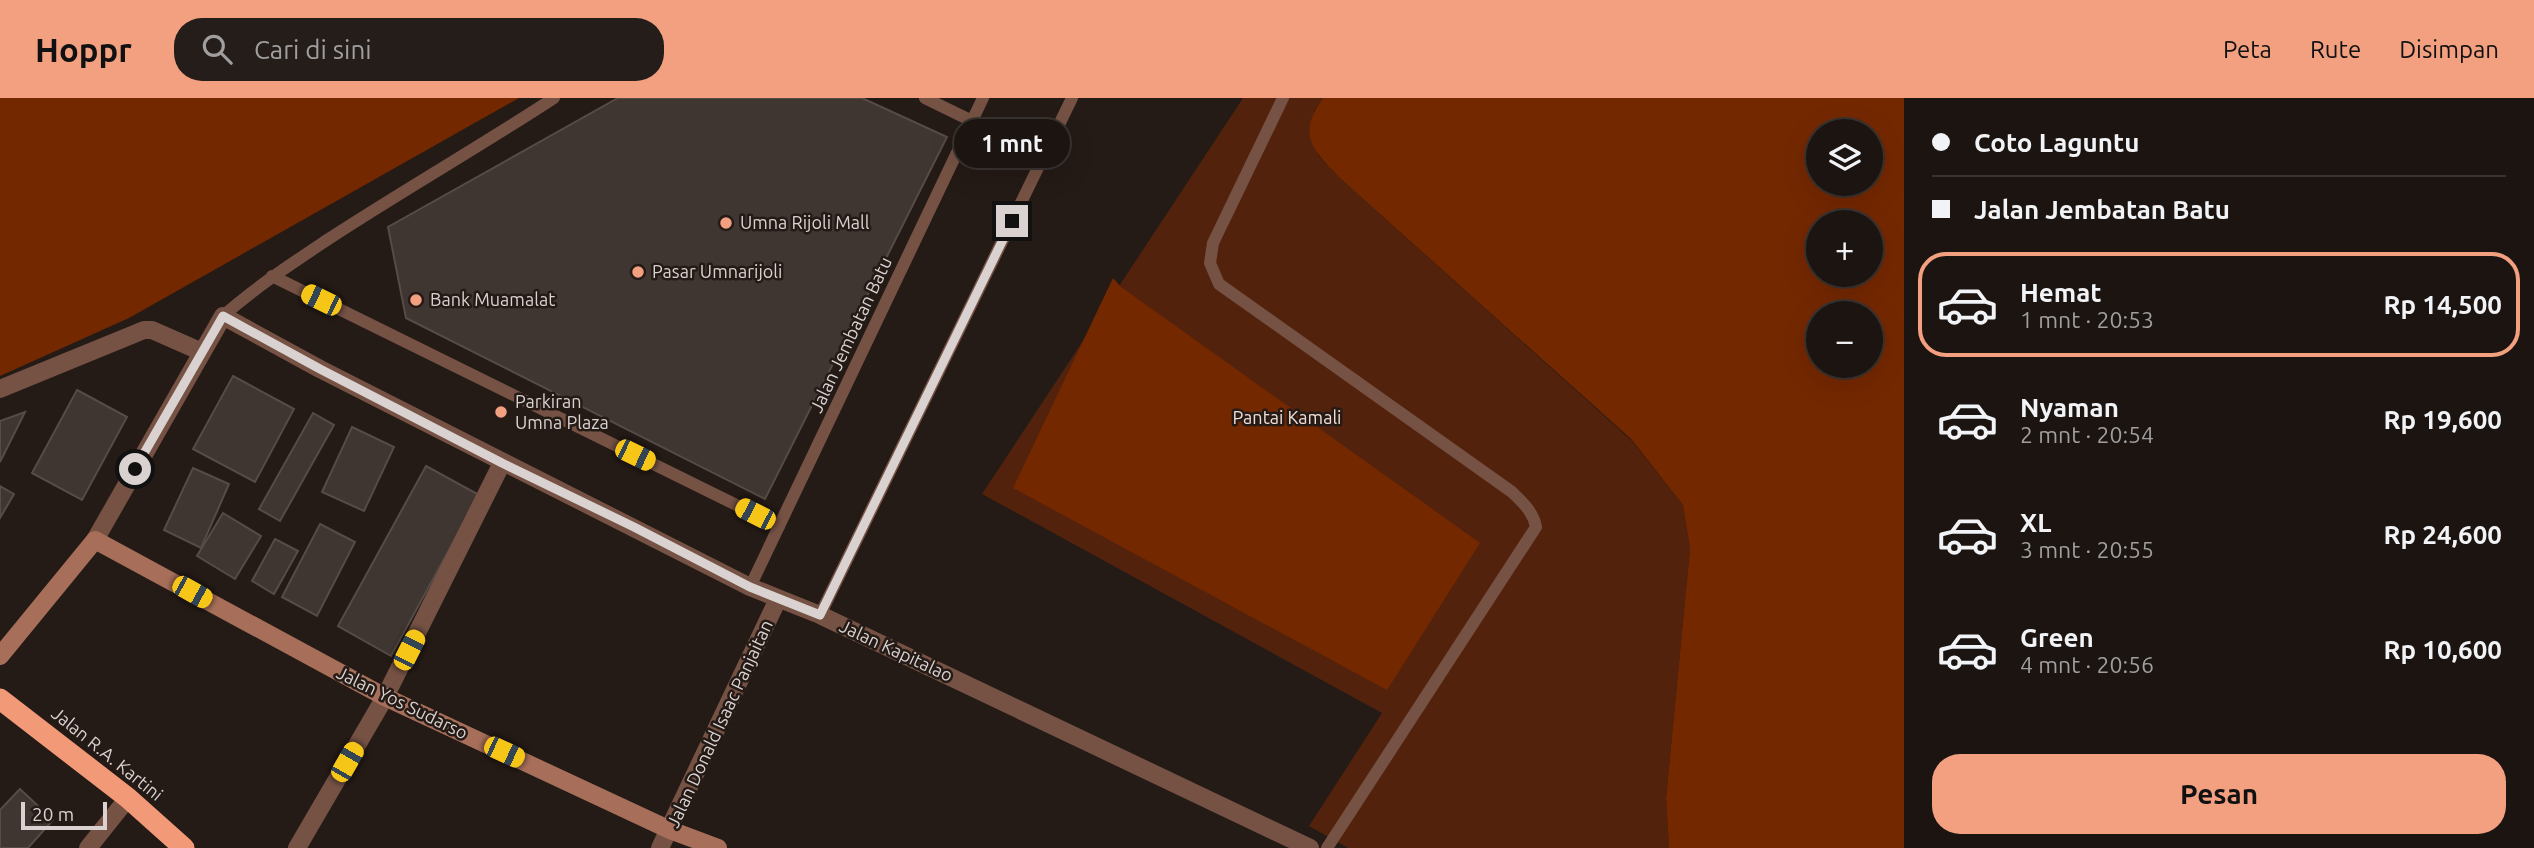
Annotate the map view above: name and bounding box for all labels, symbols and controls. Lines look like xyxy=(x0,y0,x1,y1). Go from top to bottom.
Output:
search box xyxy=(174,18,664,81)
icon: search xyxy=(198,30,236,68)
text: Hoppr xyxy=(35,31,132,68)
text: Cari di sini xyxy=(254,35,372,64)
text: Peta xyxy=(2223,36,2272,63)
text: Rute xyxy=(2310,36,2361,63)
text: Disimpan xyxy=(2399,36,2499,63)
map controls xyxy=(1806,119,1883,378)
button: layers xyxy=(1806,119,1883,196)
callout: 1 mnt xyxy=(954,120,1070,169)
text: Coto Laguntu xyxy=(1974,128,2139,157)
text: 1 mnt xyxy=(981,131,1043,156)
text: Jalan Jembatan Batu xyxy=(1974,195,2230,224)
route end xyxy=(996,205,1028,237)
button: + xyxy=(1806,210,1883,287)
place label: Umna Rijoli Mall xyxy=(740,212,870,232)
marker: Umna Rijoli Mall xyxy=(718,215,734,231)
street label: Jalan Jembatan Batu xyxy=(805,254,895,416)
place label: Pasar Umnarijoli xyxy=(652,261,782,281)
marker: Pasar Umnarijoli xyxy=(630,264,646,280)
icon: car xyxy=(1936,273,1999,336)
text: Hemat xyxy=(2020,278,2102,307)
car xyxy=(298,281,345,319)
place label: Bank Muamalat xyxy=(430,289,555,309)
text: Rp 14,500 xyxy=(2383,290,2502,319)
marker: Bank Muamalat xyxy=(408,292,424,308)
button: − xyxy=(1806,301,1883,378)
text: 1 mnt · 20:53 xyxy=(2020,307,2154,332)
icon: car xyxy=(1936,388,1999,451)
place label: Parkiran Umna Plaza xyxy=(515,391,609,432)
text: Nyaman xyxy=(2020,393,2119,422)
marker: Parkiran Umna Plaza xyxy=(493,404,509,420)
text: Rp 19,600 xyxy=(2383,405,2502,434)
park label: Pantai Kamali xyxy=(1233,407,1342,427)
text: 2 mnt · 20:54 xyxy=(2020,422,2154,447)
car xyxy=(612,436,659,474)
route start xyxy=(119,453,151,485)
car xyxy=(732,495,779,533)
icon: car xyxy=(1936,503,1999,566)
text: XL xyxy=(2020,508,2051,537)
text: Rp 24,600 xyxy=(2383,520,2502,549)
text: 3 mnt · 20:55 xyxy=(2020,537,2154,562)
car xyxy=(169,573,216,611)
street label: Jalan Kapitalao xyxy=(837,615,956,685)
street label: Jalan Donald Isaac Panjaitan xyxy=(662,617,776,831)
icon: car xyxy=(1936,618,1999,681)
text: Green xyxy=(2020,623,2094,652)
car xyxy=(391,627,428,673)
text: Rp 10,600 xyxy=(2383,635,2502,664)
text: 4 mnt · 20:56 xyxy=(2020,652,2154,677)
street label: Jalan Yos Sudarso xyxy=(334,662,471,742)
street label: Jalan R.A. Kartini xyxy=(48,702,167,804)
car xyxy=(481,734,528,770)
car xyxy=(328,739,367,785)
button: Pesan xyxy=(1932,754,2506,834)
scale bar xyxy=(21,799,107,831)
text: 20 m xyxy=(32,803,74,825)

